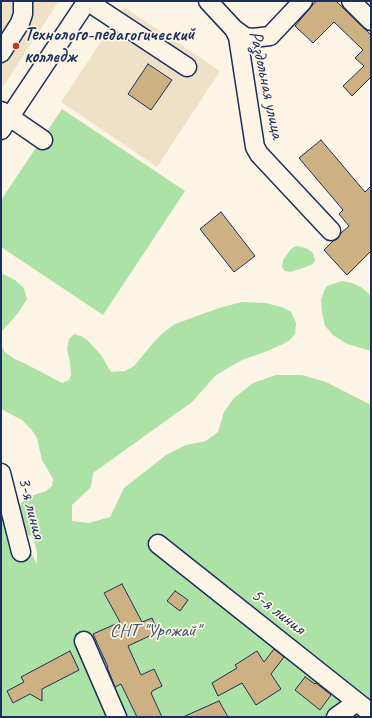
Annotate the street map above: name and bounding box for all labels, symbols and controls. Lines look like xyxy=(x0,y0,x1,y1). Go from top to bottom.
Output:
place label: Технолого-педагогический колледж xyxy=(24,24,195,68)
street label: Раздольная улица xyxy=(243,29,289,141)
marker: Технолого-педагогический колледж xyxy=(11,41,21,51)
street label: 3-я линия xyxy=(12,475,50,541)
street label: 5-я линия xyxy=(246,584,310,640)
park label: СНТ "Урожай" xyxy=(110,620,200,642)

